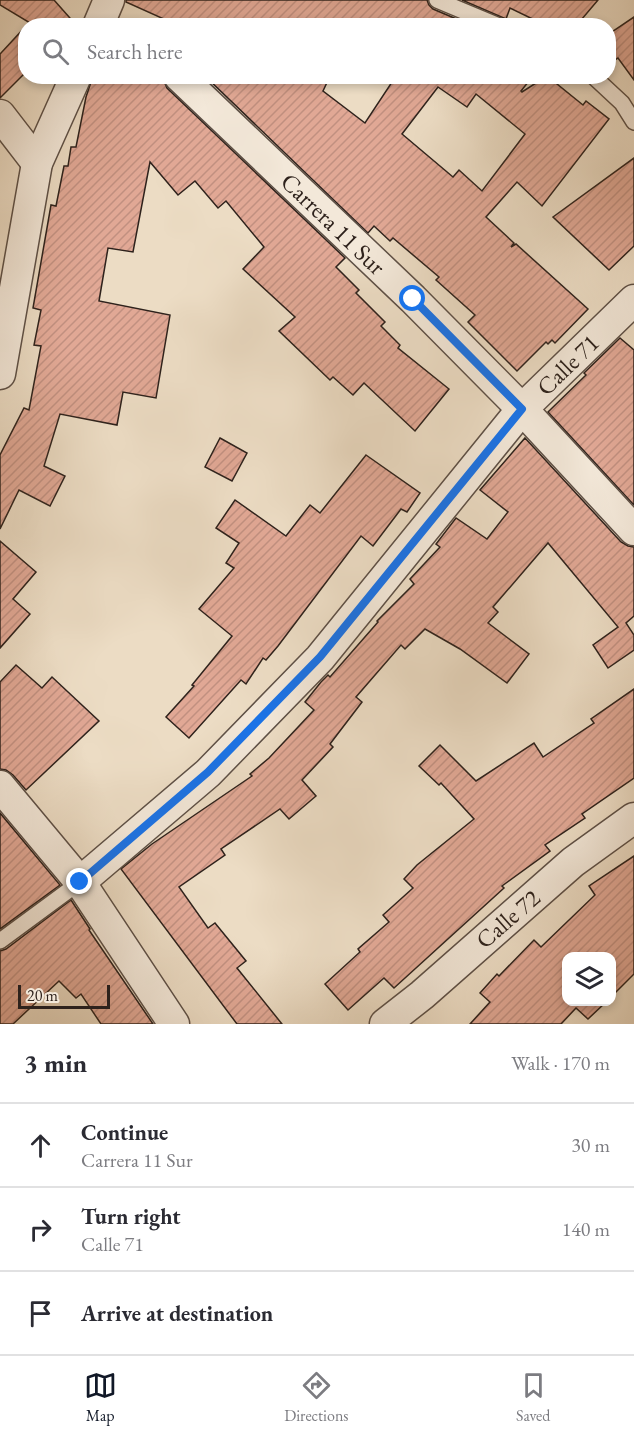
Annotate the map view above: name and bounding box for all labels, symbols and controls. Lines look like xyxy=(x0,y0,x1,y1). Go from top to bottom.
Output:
search box xyxy=(18,18,616,84)
icon: search xyxy=(39,35,72,68)
text: Search here xyxy=(87,37,182,66)
street label: Carrera 11 Sur xyxy=(274,166,392,281)
route start xyxy=(399,285,425,311)
street label: Calle 71 xyxy=(530,327,606,402)
route end xyxy=(66,868,92,894)
street label: Calle 72 xyxy=(469,882,547,955)
map controls xyxy=(562,952,616,1006)
button: layers xyxy=(562,952,616,1006)
scale bar xyxy=(18,982,110,1010)
text: 20 m xyxy=(27,985,58,1006)
text: 3 min xyxy=(24,1046,87,1080)
text: Walk · 170 m xyxy=(511,1050,610,1076)
text: Continue xyxy=(81,1118,168,1147)
icon: ahead xyxy=(24,1129,57,1162)
text: 30 m xyxy=(571,1132,610,1158)
text: Carrera 11 Sur xyxy=(81,1147,193,1173)
text: Turn right xyxy=(81,1202,180,1231)
icon: right xyxy=(24,1213,57,1246)
text: 140 m xyxy=(562,1216,610,1242)
text: Calle 71 xyxy=(81,1231,144,1257)
icon: arrive xyxy=(24,1297,57,1330)
text: Arrive at destination xyxy=(81,1299,273,1328)
tab: Map xyxy=(84,1369,117,1426)
tab: Directions xyxy=(284,1369,349,1426)
tab: Saved xyxy=(516,1369,550,1426)

